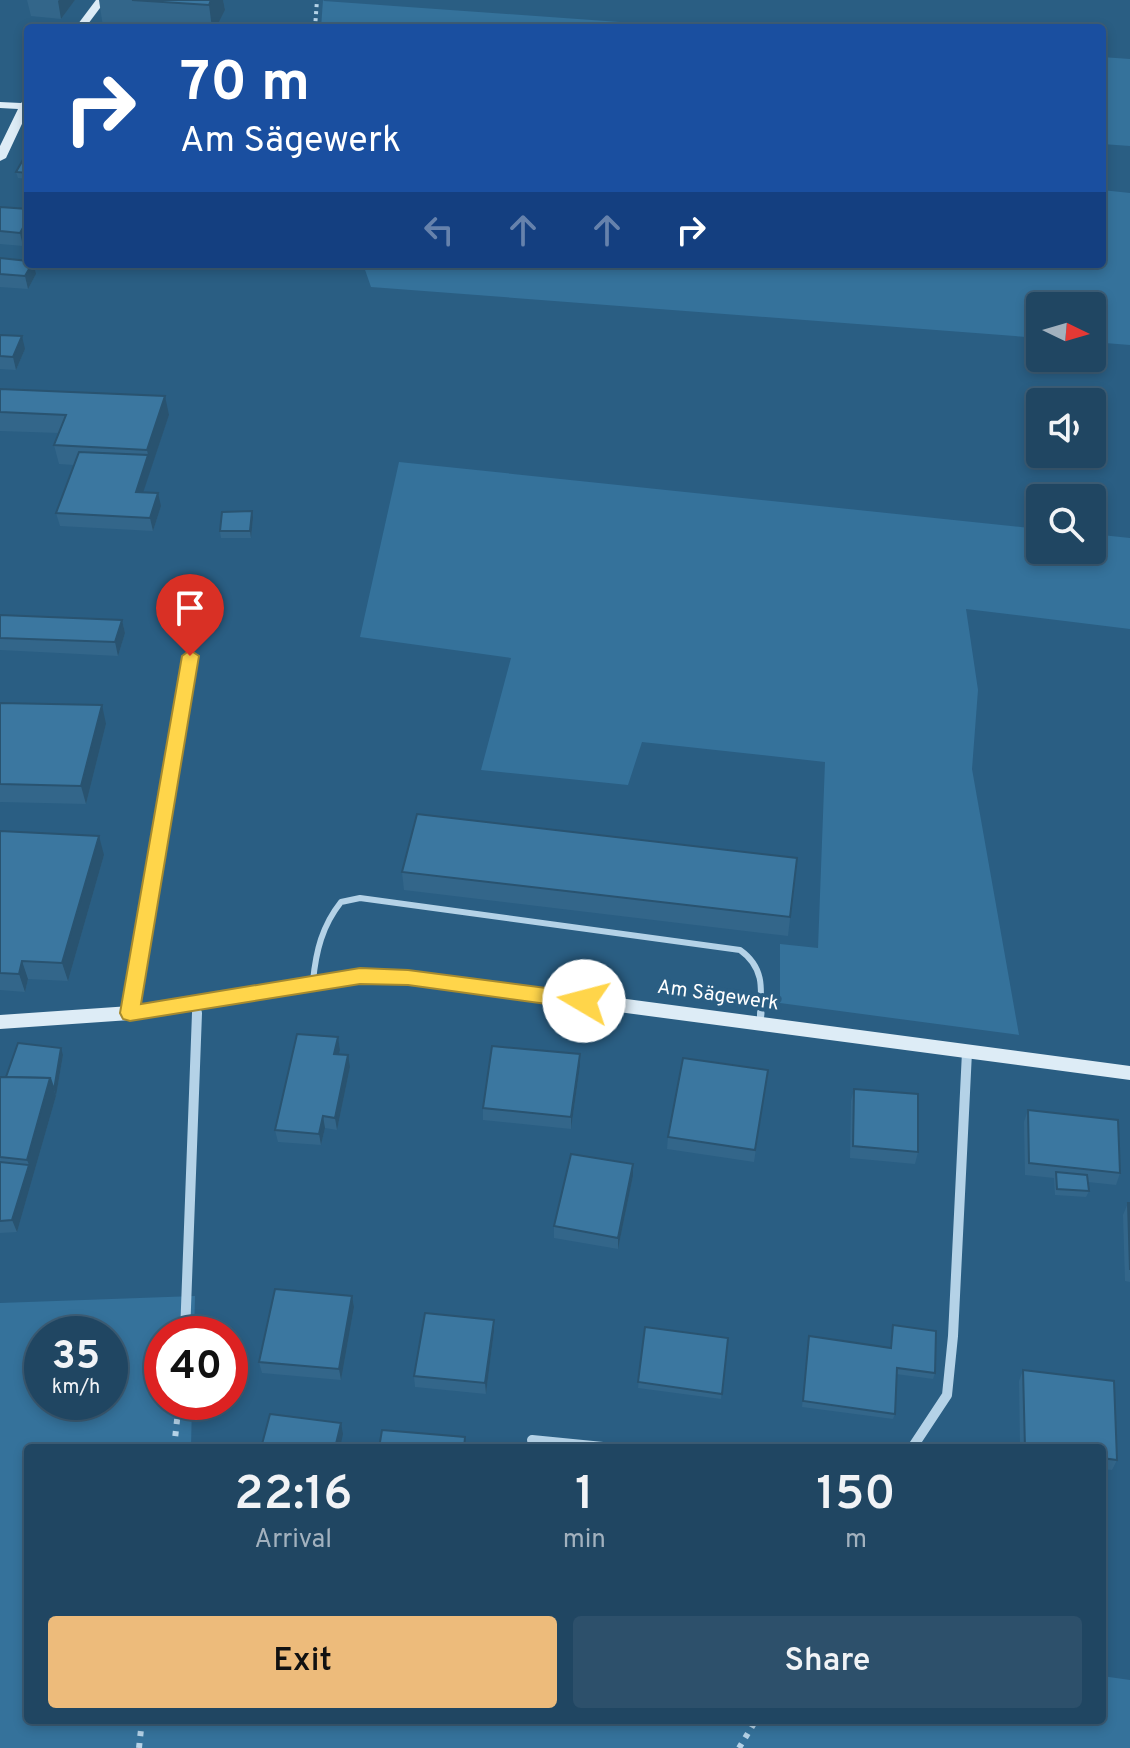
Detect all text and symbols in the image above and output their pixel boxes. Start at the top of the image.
text: 70 m [180,50,310,120]
icon: right [48,56,152,160]
text: Am Sägewerk [180,119,401,165]
icon: left [417,208,461,252]
icon: ahead [501,208,545,252]
icon: ahead [585,208,629,252]
icon: right [669,208,713,252]
north arrow [1026,292,1106,372]
map controls [1026,292,1106,564]
button: sound [1026,388,1106,468]
button: search [1026,484,1106,564]
pin [156,574,224,656]
icon: arrive [168,586,212,630]
position arrow [542,959,626,1043]
street label: Am Sägewerk [655,975,781,1017]
speed limit sign: 40 [144,1316,248,1420]
text: 35 [52,1333,100,1383]
text: km/h [52,1375,100,1401]
text: 22:16 [234,1466,352,1526]
text: 1 [575,1466,594,1526]
text: 150 [816,1466,896,1526]
text: Arrival [255,1524,332,1557]
text: min [563,1524,606,1557]
text: m [845,1524,867,1557]
button: Exit [48,1616,557,1708]
button: Share [573,1616,1082,1708]

